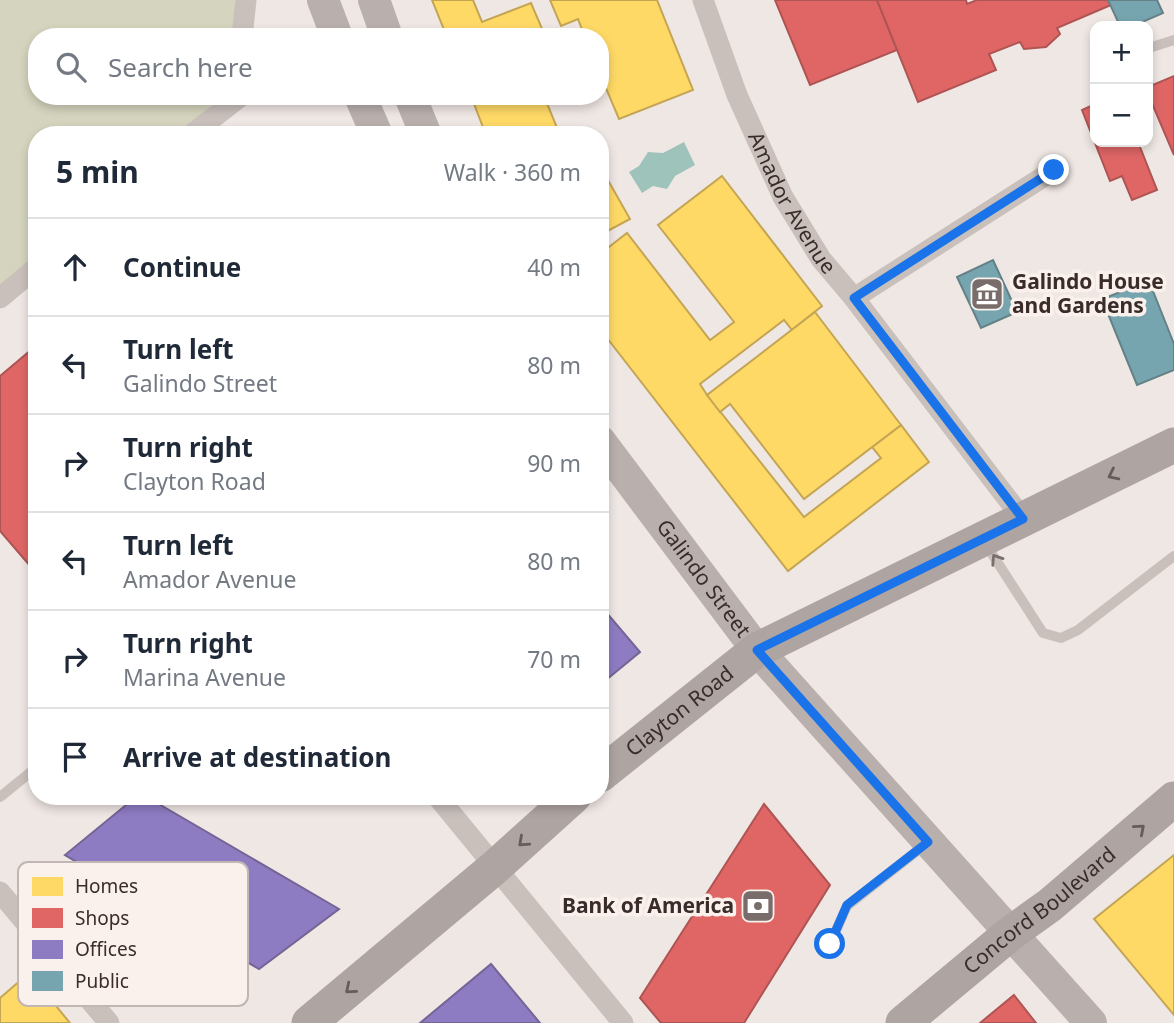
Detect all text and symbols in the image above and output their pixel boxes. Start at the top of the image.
map controls [1090,21,1153,147]
button: + [1090,21,1153,84]
search box [28,28,609,105]
icon: search [52,48,90,86]
text: Search here [108,49,253,85]
button: − [1090,84,1153,147]
street label: Amador Avenue [742,127,843,279]
text: 5 min [56,151,139,192]
route end [1038,154,1069,185]
text: Walk · 360 m [444,156,581,188]
icon: ahead [56,248,94,286]
text: Continue [123,249,241,285]
text: 40 m [527,251,581,283]
place label: Galindo House and Gardens [1012,267,1164,319]
museum icon: Galindo House and Gardens [968,275,1006,313]
text: Turn left [123,331,234,367]
icon: left [56,346,94,384]
text: 80 m [527,349,581,381]
text: Galindo Street [123,367,277,399]
text: Turn right [123,429,253,465]
icon: right [56,444,94,482]
text: 90 m [527,447,581,479]
text: Clayton Road [123,465,266,497]
one-way arrow [1108,467,1120,481]
street label: Galindo Street [651,513,758,643]
text: Turn left [123,527,234,563]
icon: left [56,542,94,580]
text: 80 m [527,545,581,577]
one-way arrow [992,554,1004,567]
text: Amador Avenue [123,563,296,595]
text: Turn right [123,625,253,661]
icon: right [56,640,94,678]
text: 70 m [527,643,581,675]
street label: Clayton Road [619,659,739,762]
text: Marina Avenue [123,661,286,693]
icon: arrive [56,738,94,776]
text: Arrive at destination [123,739,392,775]
one-way arrow [1132,824,1145,837]
one-way arrow [518,833,531,846]
street label: Concord Boulevard [957,840,1121,980]
legend [18,862,248,1006]
text: Homes [75,873,138,899]
bank icon: Bank of America [739,887,777,925]
place label: Bank of America [562,891,734,919]
text: Shops [75,905,129,931]
route start [814,928,845,959]
text: Offices [75,936,137,962]
text: Public [75,968,129,994]
one-way arrow [345,981,358,993]

